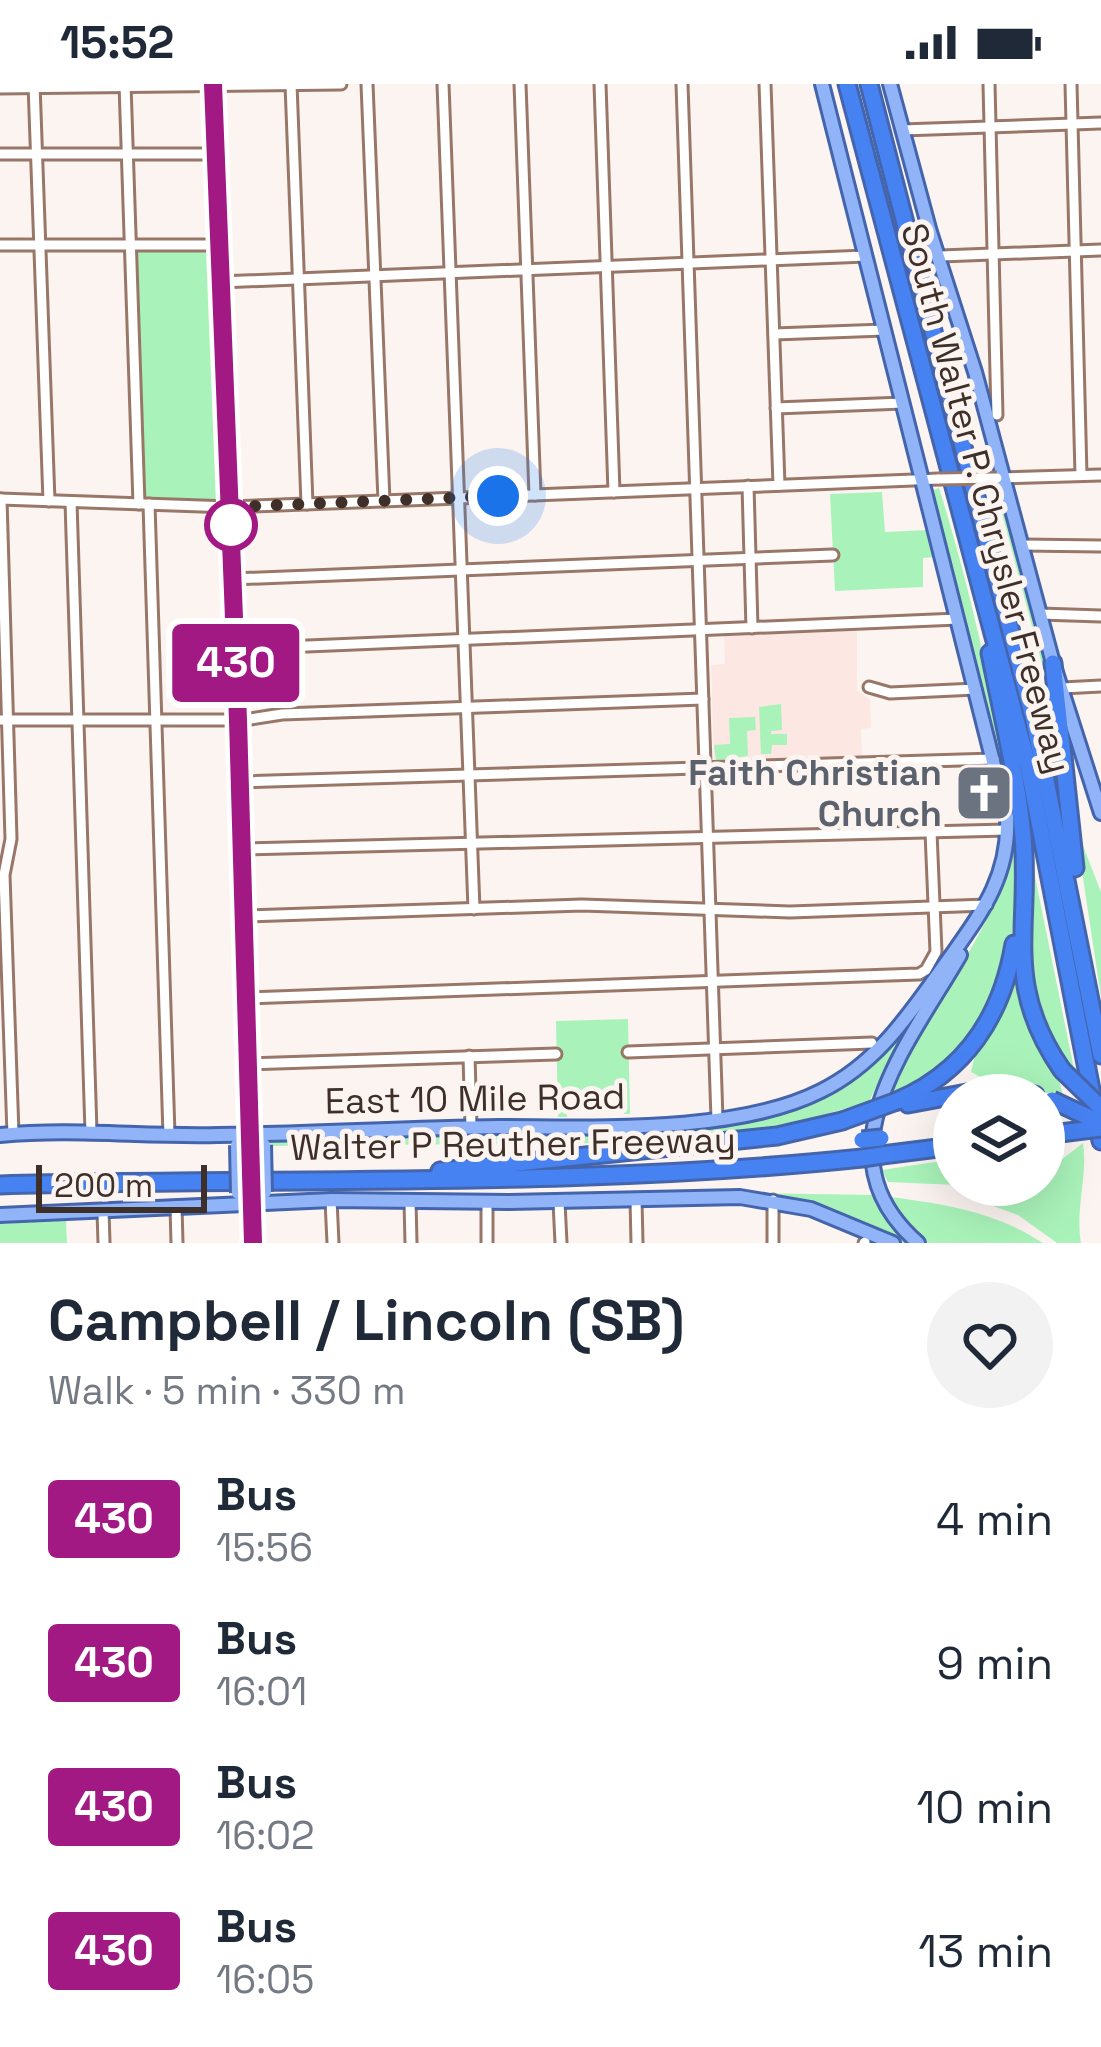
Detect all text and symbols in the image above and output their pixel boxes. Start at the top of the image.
text: 15:52 [60,14,174,71]
street label: South Walter P. Chrysler Freeway [890,218,1082,778]
your location [468,466,528,526]
unlabelled marker [206,500,256,550]
line badge: 430 [167,624,305,702]
text: 430 [196,636,276,689]
place label: Faith Christian Church [688,750,942,837]
church icon: Faith Christian Church [953,762,1015,824]
street label: East 10 Mile Road [324,1073,626,1125]
map controls [933,1074,1065,1206]
button: layers [933,1074,1065,1206]
street label: Walter P Reuther Freeway [290,1117,736,1171]
scale bar [36,1159,207,1212]
text: 200 m [54,1165,153,1207]
button: heart [927,1282,1053,1408]
text: Campbell / Lincoln (SB) [48,1284,684,1357]
text: Walk · 5 min · 330 m [48,1366,405,1415]
text: Bus [216,1466,297,1523]
text: 4 min [936,1491,1053,1548]
text: 430 [74,1492,154,1545]
text: 15:56 [216,1523,313,1572]
text: Bus [216,1610,297,1667]
text: 9 min [937,1635,1053,1692]
text: 430 [74,1636,154,1689]
text: 16:01 [216,1667,307,1716]
text: Bus [216,1754,297,1811]
text: 10 min [916,1779,1053,1836]
text: 430 [74,1780,154,1833]
text: 16:02 [216,1811,315,1860]
text: Bus [216,1898,297,1955]
text: 13 min [918,1923,1053,1980]
text: 430 [74,1924,154,1977]
text: 16:05 [216,1955,314,2004]

